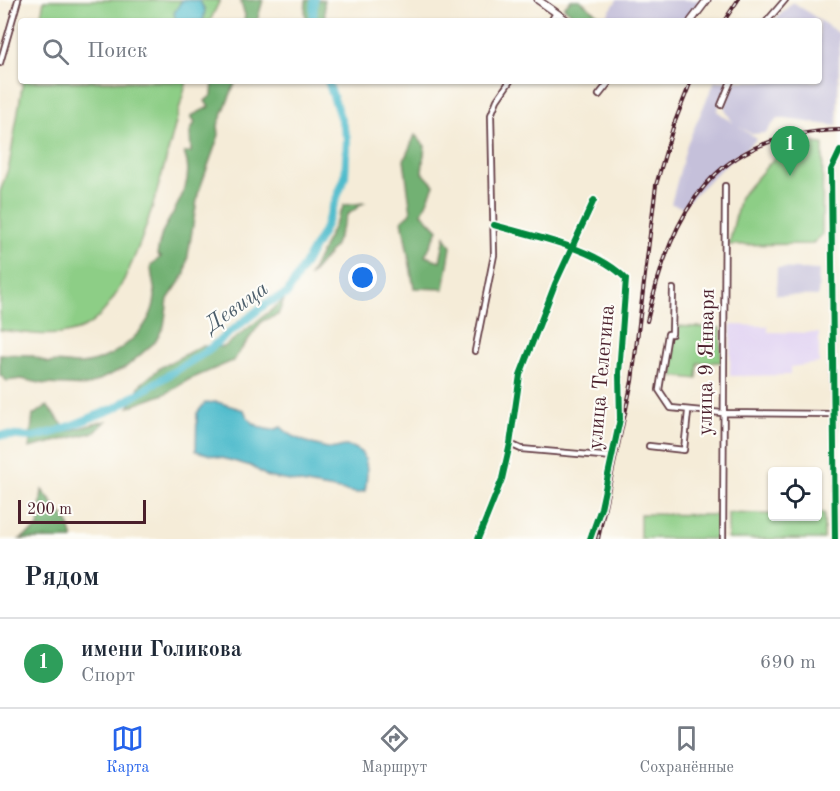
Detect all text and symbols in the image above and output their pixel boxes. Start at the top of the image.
search box [18,18,822,84]
icon: search [39,35,72,68]
text: Поиск [87,40,148,62]
pin: 1 [770,126,810,176]
your location [348,263,377,292]
water label: Девица [199,277,273,338]
street label: улица 9 Января [695,288,719,436]
street label: улица Телегина [585,304,619,450]
map controls [768,467,822,521]
button: locate [768,467,822,521]
scale bar [18,497,146,524]
text: 200 m [27,502,72,518]
text: Рядом [24,565,99,591]
text: имени Голикова [81,639,242,661]
text: 1 [38,653,49,673]
text: 690 m [760,653,816,673]
text: Спорт [81,666,135,686]
tab: Карта [106,722,149,778]
tab: Маршрут [362,722,427,778]
tab: Сохранённые [640,722,734,778]

